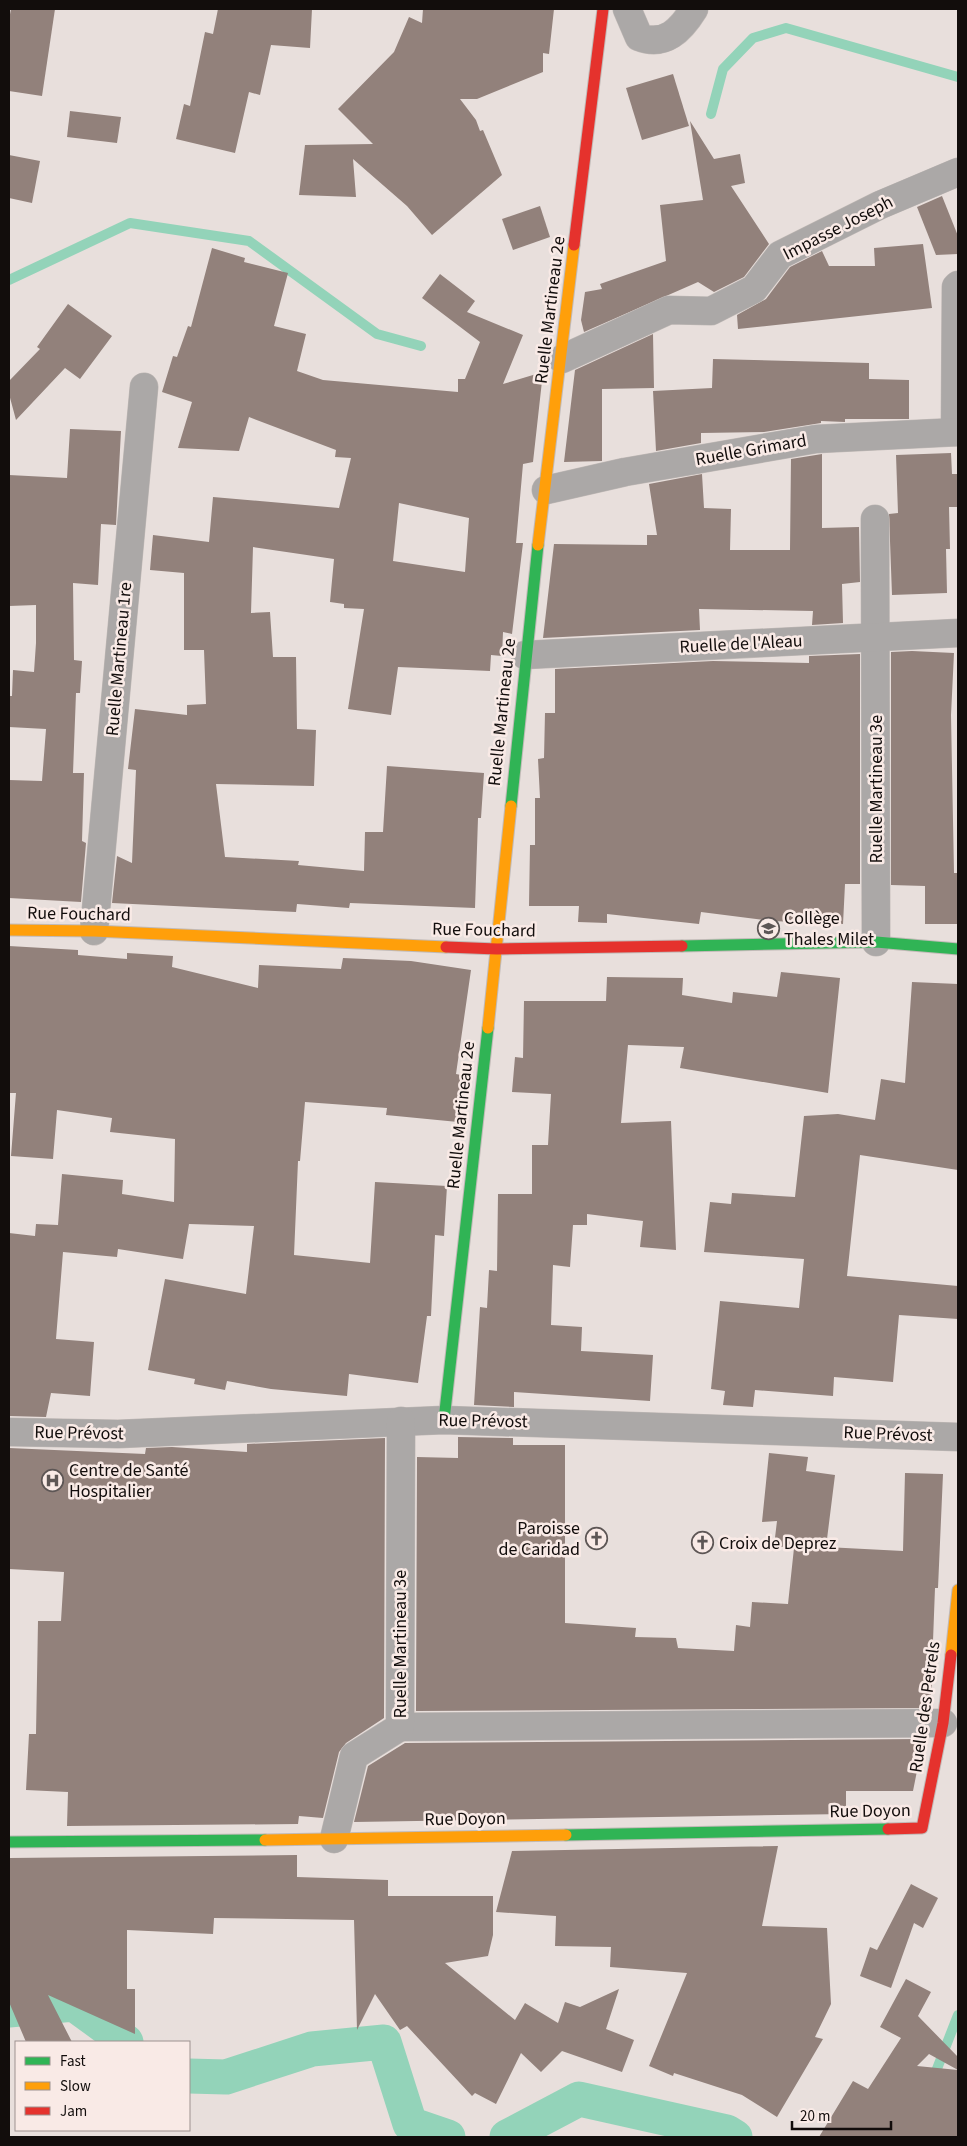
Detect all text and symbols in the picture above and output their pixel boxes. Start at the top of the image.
street label: Impasse Joseph [779,189,897,267]
street label: Ruelle Martineau 2e [529,235,571,385]
street label: Ruelle Grimard [693,428,809,472]
street label: Ruelle Martineau 1re [100,581,138,737]
street label: Ruelle de l'Aleau [679,628,803,660]
street label: Ruelle Martineau 2e [482,637,522,787]
street label: Ruelle Martineau 3e [864,715,889,863]
street label: Rue Fouchard [27,901,131,927]
place label: Collège Thales Milet [784,906,874,952]
school or university icon: Collège Thales Milet [756,916,780,940]
street label: Rue Fouchard [432,917,536,943]
street label: Ruelle Martineau 2e [441,1040,481,1190]
street label: Rue Prévost [438,1408,528,1434]
street label: Rue Prévost [34,1420,124,1446]
street label: Rue Prévost [843,1420,933,1448]
place label: Centre de Santé Hospitalier [69,1458,189,1504]
hospital icon: Centre de Santé Hospitalier [41,1468,65,1492]
place label: Paroisse de Caridad [498,1516,580,1562]
church icon: Paroisse de Caridad [584,1526,608,1550]
church icon: Croix de Deprez [691,1531,715,1555]
place label: Croix de Deprez [719,1531,837,1556]
street label: Ruelle Martineau 3e [388,1570,413,1718]
street label: Ruelle des Petrels [903,1640,947,1774]
street label: Rue Doyon [829,1798,911,1824]
street label: Rue Doyon [424,1806,506,1832]
legend [15,2041,190,2131]
text: Fast [60,2051,86,2072]
text: Slow [60,2076,91,2097]
scale bar [792,2098,891,2130]
text: Jam [60,2101,87,2122]
text: 20 m [800,2106,830,2127]

